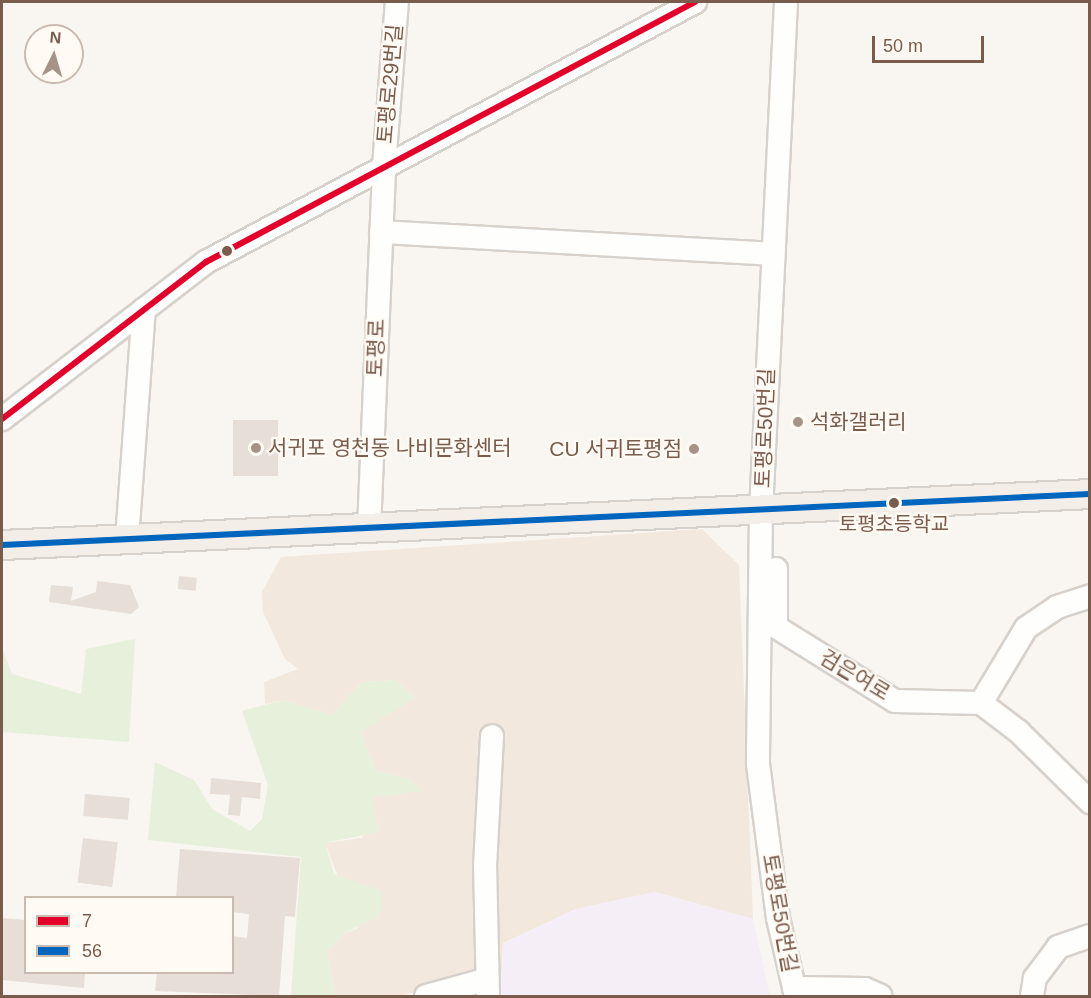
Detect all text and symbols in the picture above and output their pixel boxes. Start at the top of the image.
street label: 토평로29번길 [372,23,408,145]
north arrow [24,24,84,84]
scale bar [875,24,988,62]
text: N [49,29,62,47]
text: 50 m [883,36,923,56]
unlabelled marker [221,245,233,257]
street label: 토평로 [362,319,390,377]
street label: 토평로50번길 [750,368,780,488]
place label: 석화갤러리 [810,409,907,435]
marker: 석화갤러리 [791,415,805,429]
place label: 서귀포 영천동 나비문화센터 [268,435,512,461]
place label: CU 서귀토평점 [549,436,682,462]
marker: 서귀포 영천동 나비문화센터 [249,441,263,455]
marker: CU 서귀토평점 [687,442,701,456]
marker: 토평초등학교 [888,497,900,509]
place label: 토평초등학교 [839,512,949,536]
street label: 검은여로 [815,644,895,706]
street label: 토평로50번길 [757,852,803,974]
legend [24,896,234,974]
text: 7 [82,911,92,931]
text: 56 [82,941,102,961]

